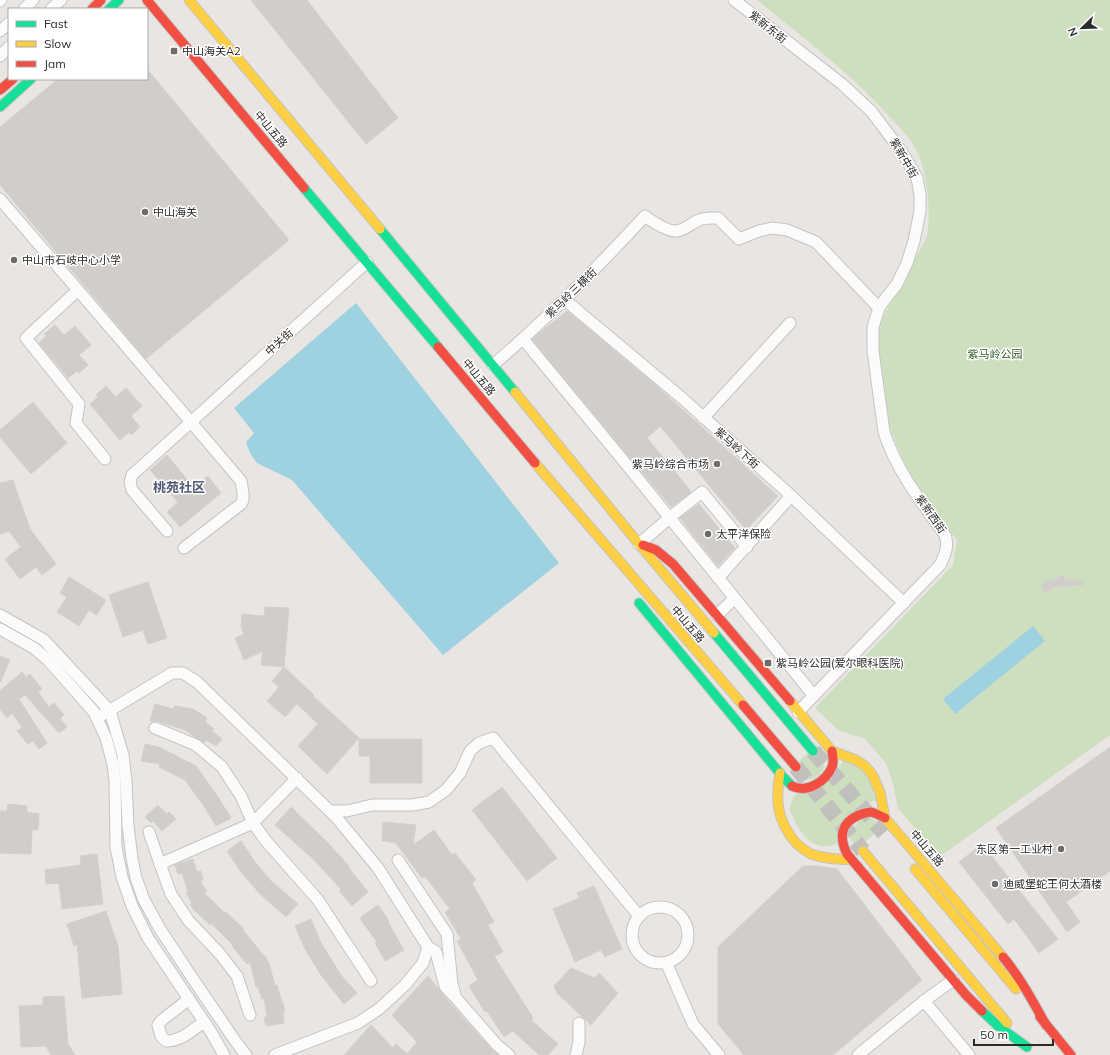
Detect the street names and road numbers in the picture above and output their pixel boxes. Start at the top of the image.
street label: 紫新东街 [746,8,790,46]
street label: 中山五路 [251,108,291,150]
street label: 紫新中街 [887,135,921,181]
street label: 紫马岭三横街 [542,265,600,321]
street label: 中关街 [262,326,296,358]
street label: 中山五路 [459,356,499,398]
street label: 紫马岭下街 [712,424,762,472]
street label: 紫新西街 [913,492,949,536]
street label: 中山五路 [668,603,708,645]
street label: 中山五路 [907,827,947,869]

